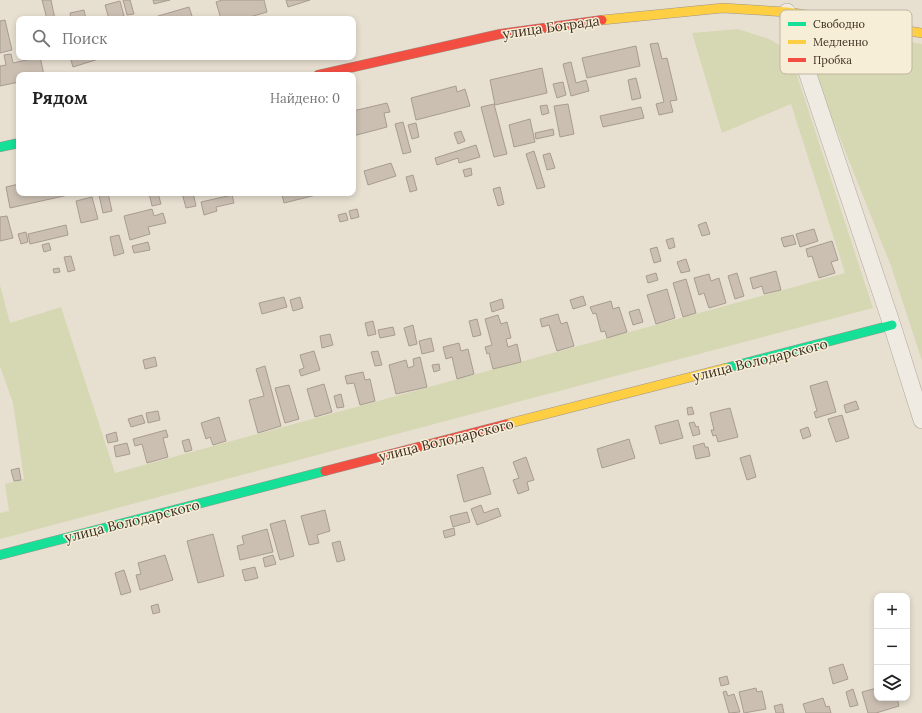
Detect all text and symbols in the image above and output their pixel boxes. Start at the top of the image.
legend [780,10,912,74]
street label: улица Бограда [501,11,601,43]
search box [16,16,356,60]
text: Свободно [813,17,865,31]
icon: search [30,27,52,49]
text: Поиск [62,29,107,48]
text: Медленно [813,35,868,49]
text: Пробка [813,53,852,67]
text: Рядом [32,87,88,109]
text: Найдено: 0 [270,90,340,107]
street label: улица Володарского [691,335,829,385]
street label: улица Володарского [377,415,515,465]
street label: улица Володарского [63,496,201,546]
map controls [874,593,910,701]
button: + [874,593,910,629]
button: − [874,629,910,665]
button: layers [874,665,910,701]

